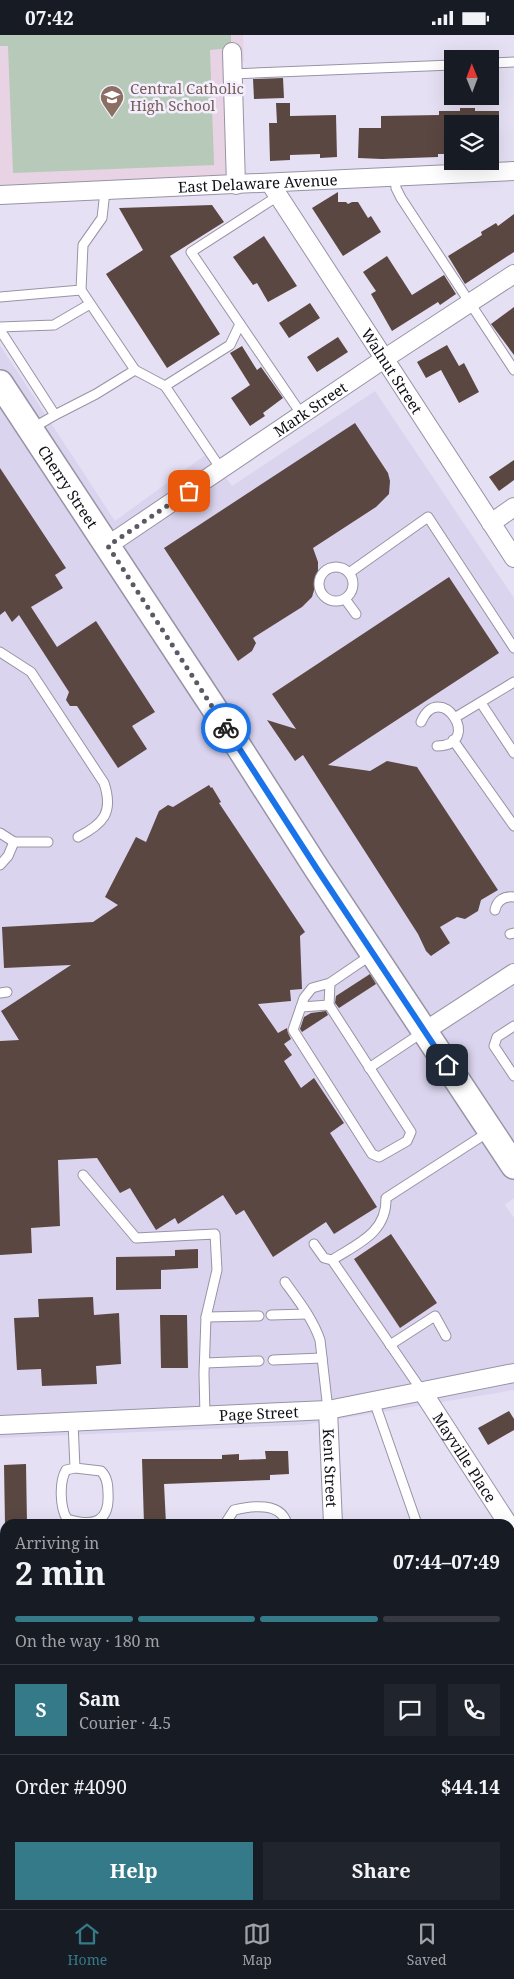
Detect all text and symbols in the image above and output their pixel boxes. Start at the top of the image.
text: 07:42 [25,5,74,31]
north arrow [444,50,499,105]
map controls [444,50,499,170]
place label: Central Catholic High School [130,78,244,115]
school or university icon: Central Catholic High School [99,84,125,118]
button: layers [444,115,499,170]
street label: East Delaware Avenue [177,169,338,197]
street label: Walnut Street [357,324,427,417]
street label: Mark Street [270,377,351,441]
street label: Cherry Street [34,441,103,532]
pin [168,470,210,512]
icon: bag [175,477,203,505]
courier [201,703,251,753]
icon: bike [212,714,240,742]
pin [426,1044,468,1086]
icon: home [433,1051,461,1079]
street label: Page Street [219,1401,299,1425]
street label: Mayville Place [429,1409,501,1506]
street label: Kent Street [319,1428,342,1508]
text: Arriving in [15,1532,99,1554]
text: 07:44–07:49 [393,1549,500,1575]
text: 2 min [15,1551,106,1594]
text: On the way · 180 m [15,1630,160,1652]
button: chat [384,1684,436,1736]
button: phone [448,1684,500,1736]
text: Sam [79,1686,120,1712]
text: S [35,1697,47,1723]
text: Courier · 4.5 [79,1712,171,1734]
text: Order #4090 [15,1774,127,1800]
text: $44.14 [441,1774,500,1800]
button: Help [15,1842,253,1900]
button: Share [263,1842,500,1900]
tab: Home [67,1920,107,1969]
tab: Map [242,1920,272,1969]
tab: Saved [407,1920,447,1969]

